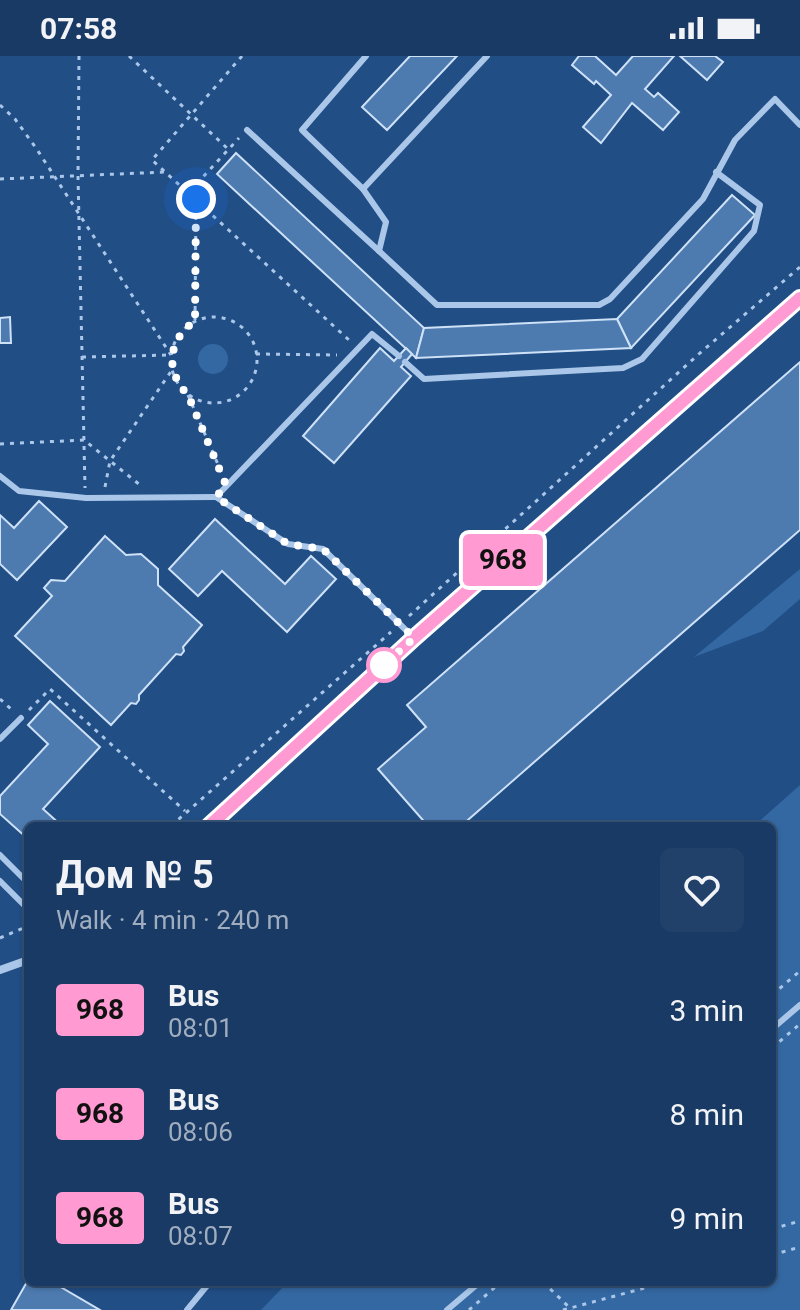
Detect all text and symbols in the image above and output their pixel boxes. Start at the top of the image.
text: 07:58 [40,11,117,46]
your location [176,179,216,219]
line badge: 968 [457,534,549,586]
text: 968 [479,543,527,576]
unlabelled marker [367,648,401,682]
button: heart [660,848,744,932]
text: Дом № 5 [56,853,214,897]
text: Walk · 4 min · 240 m [56,905,289,935]
text: Bus [168,978,219,1013]
text: 968 [76,993,124,1026]
text: 3 min [670,993,744,1028]
text: 08:01 [168,1013,233,1043]
text: Bus [168,1082,219,1117]
text: 968 [76,1097,124,1130]
text: 8 min [670,1097,744,1132]
text: 08:06 [168,1117,233,1147]
text: Bus [168,1186,219,1221]
text: 968 [76,1201,124,1234]
text: 9 min [670,1201,744,1236]
text: 08:07 [168,1221,233,1251]

